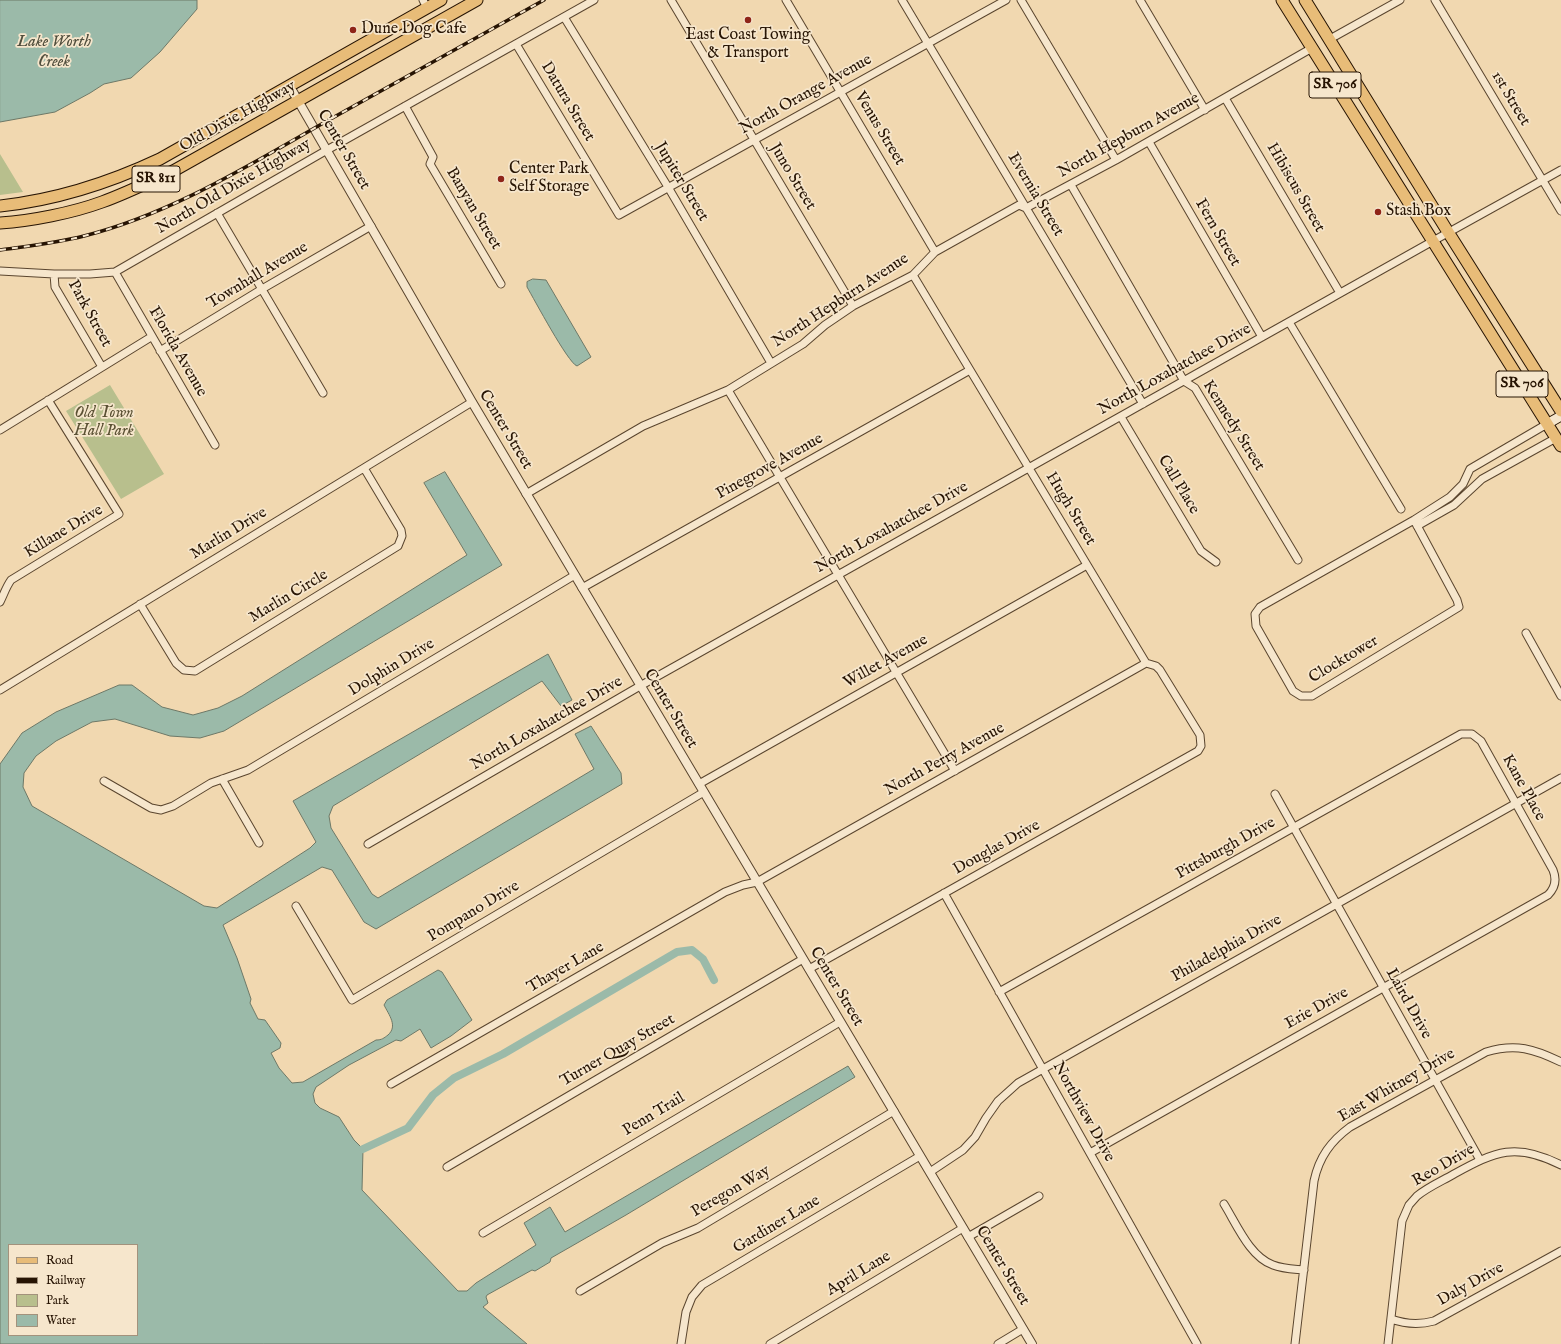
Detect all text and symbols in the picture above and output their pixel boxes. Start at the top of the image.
marker: East Coast Towing & Transport [743,15,753,25]
place label: Dune Dog Cafe [361,20,467,40]
marker: Dune Dog Cafe [348,25,358,35]
place label: East Coast Towing & Transport [686,26,810,64]
water label: Lake Worth Creek [17,33,91,73]
street label: North Orange Avenue [736,51,876,139]
street label: Datura Street [536,59,598,145]
street label: 1st Street [1486,68,1534,130]
road number: SR 706 [1309,72,1361,98]
street label: Old Dixie Highway [177,77,299,157]
street label: Venus Street [850,89,908,169]
street label: North Hepburn Avenue [1055,89,1203,183]
street label: Center Street [312,107,374,193]
street label: North Old Dixie Highway [153,135,315,239]
street label: Jupiter Street [650,139,712,225]
street label: Juno Street [765,140,819,214]
street label: Hibiscus Street [1262,140,1328,236]
street label: Evernia Street [1003,150,1067,240]
place label: Center Park Self Storage [509,160,589,198]
street label: Banyan Street [441,164,505,254]
road number: SR 811 [132,166,180,192]
marker: Center Park Self Storage [496,174,506,184]
street label: Fern Street [1190,196,1244,270]
place label: Stash Box [1386,202,1451,222]
marker: Stash Box [1373,207,1383,217]
street label: Townhall Avenue [204,238,312,314]
street label: North Hepburn Avenue [769,250,913,352]
street label: Park Street [63,277,115,351]
street label: Florida Avenue [143,303,211,401]
street label: North Loxahatchee Drive [1095,320,1255,420]
road number: SR 706 [1496,371,1548,397]
street label: Kennedy Street [1198,377,1268,475]
street label: Center Street [474,387,536,473]
park label: Old Town Hall Park [74,404,134,442]
street label: Pinegrove Avenue [713,430,827,504]
street label: Call Place [1153,452,1203,518]
street label: Hugh Street [1041,469,1099,549]
street label: North Loxahatchee Drive [812,478,972,578]
street label: Killane Drive [21,501,107,563]
street label: Marlin Drive [187,504,271,564]
street label: Marlin Circle [246,566,332,628]
street label: Willet Avenue [840,631,932,693]
street label: Clocktower [1306,632,1382,688]
street label: Dolphin Drive [346,635,438,701]
street label: Center Street [639,666,701,752]
street label: North Loxahatchee Drive [468,673,626,775]
street label: North Perry Avenue [882,719,1008,801]
street label: Kane Place [1497,752,1549,824]
street label: Pittsburgh Drive [1173,814,1279,884]
street label: Douglas Drive [950,816,1044,880]
street label: Pompano Drive [425,877,523,947]
street label: Philadelphia Drive [1169,911,1285,987]
street label: Thayer Lane [524,938,608,998]
street label: Center Street [805,944,867,1030]
street label: Laird Drive [1381,965,1435,1043]
street label: Erie Drive [1282,984,1352,1034]
street label: Turner Quay Street [557,1010,679,1092]
street label: East Whitney Drive [1335,1045,1459,1127]
street label: Northview Drive [1048,1059,1118,1165]
street label: Penn Trail [620,1089,688,1141]
street label: Reo Drive [1409,1140,1479,1192]
street label: Peregon Way [688,1162,774,1222]
street label: Gardiner Lane [730,1192,824,1258]
street label: Center Street [971,1223,1033,1309]
legend [8,1244,138,1336]
street label: April Lane [823,1247,895,1301]
text: Road [46,1253,73,1268]
street label: Daly Drive [1435,1259,1507,1311]
text: Railway [46,1273,85,1288]
text: Park [46,1293,69,1308]
text: Water [46,1313,76,1328]

